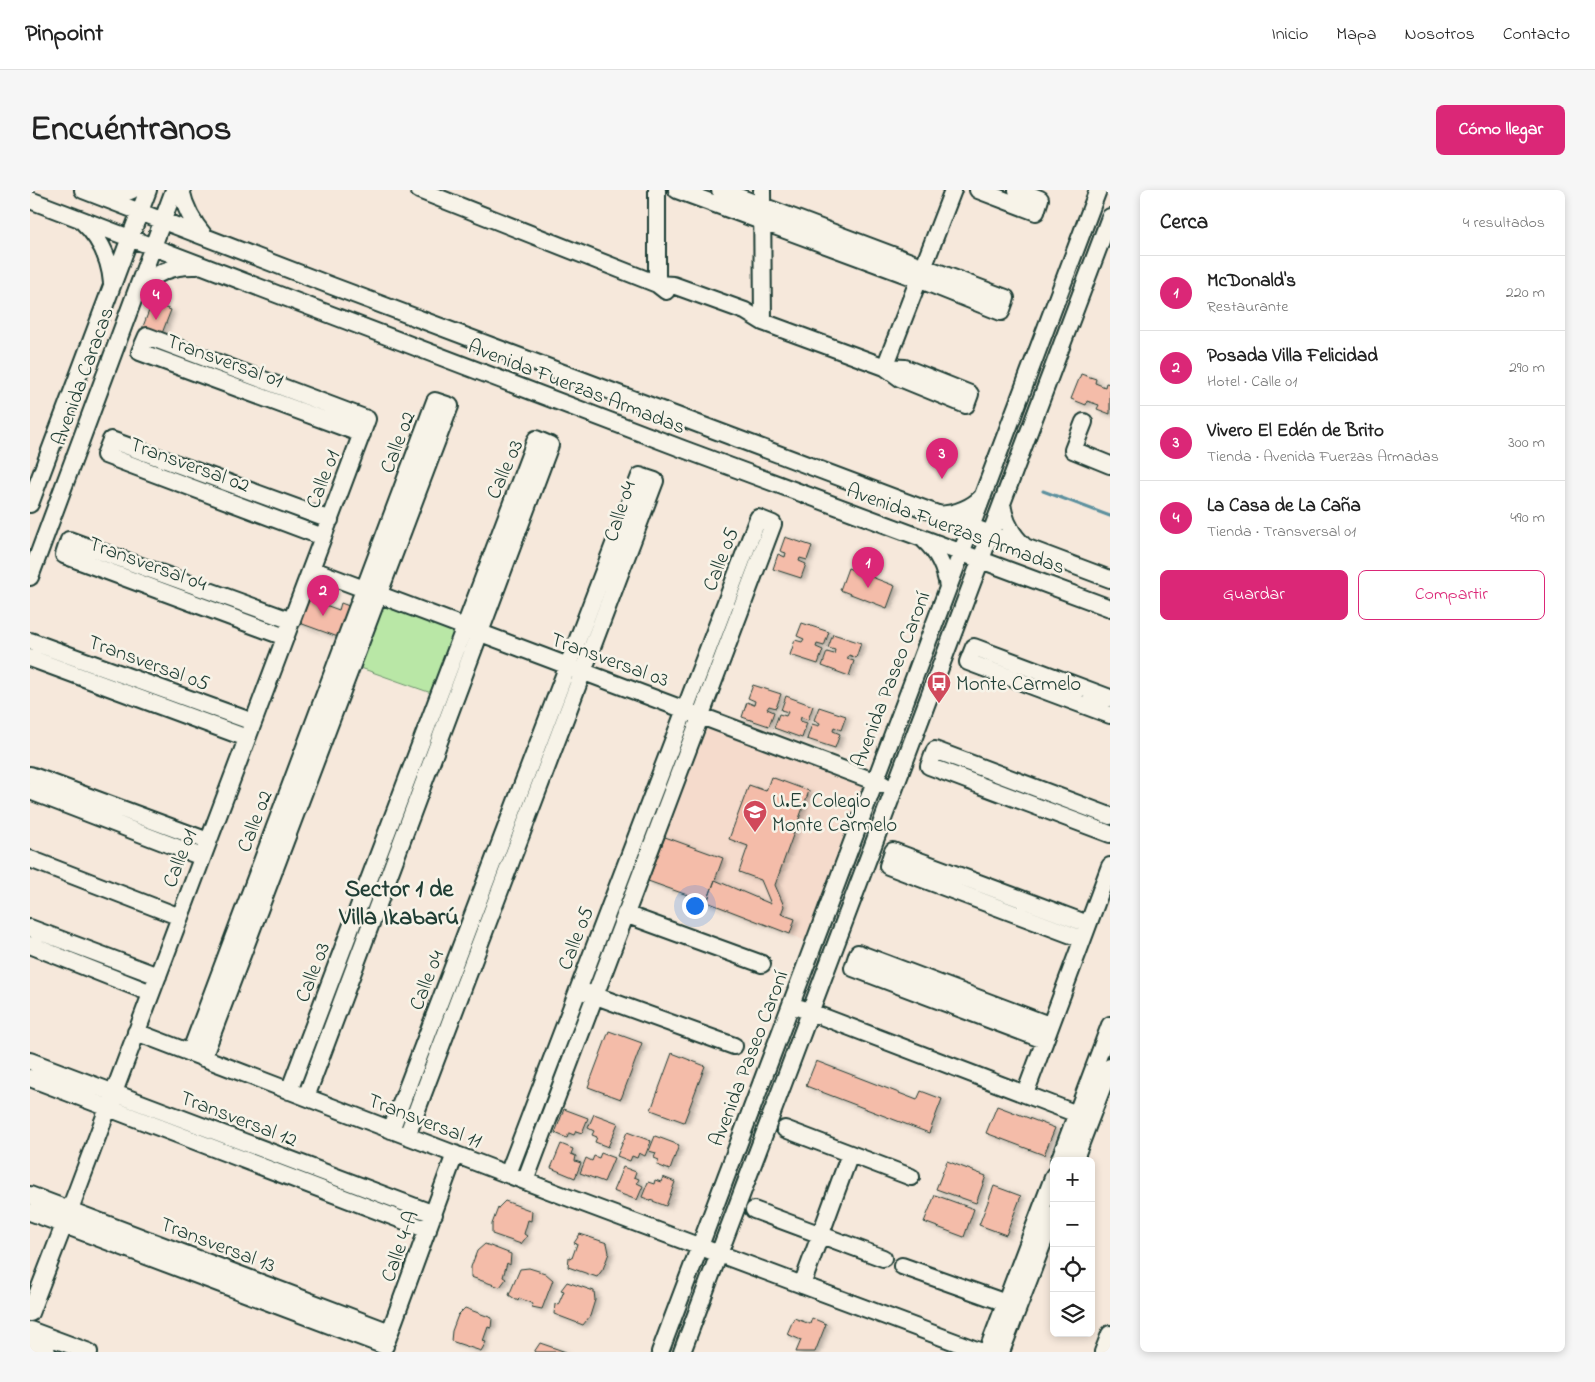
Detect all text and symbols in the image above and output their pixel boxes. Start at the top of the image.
text: Pinpoint [25,17,103,52]
text: Inicio [1271,22,1308,48]
text: Mapa [1336,22,1377,48]
text: Nosotros [1405,22,1475,48]
text: Contacto [1503,22,1570,48]
text: Encuéntranos [30,105,232,156]
button: Cómo llegar [1436,105,1565,155]
text: Cerca [1160,208,1208,238]
text: 4 resultados [1463,211,1545,235]
text: McDonald's [1207,268,1296,295]
pin: 4 [140,279,172,320]
text: 1 [1173,281,1179,305]
text: 220 m [1506,281,1545,305]
text: Restaurante [1207,295,1288,319]
street label: Avenida Caracas [45,303,123,450]
street label: Transversal 01 [162,327,287,397]
street label: Avenida Fuerzas Armadas [463,333,689,443]
text: Posada Villa Felicidad [1207,343,1378,370]
text: 2 [1172,356,1180,380]
text: 290 m [1509,356,1545,380]
text: Hotel · Calle 01 [1207,370,1297,394]
street label: Calle 02 [373,407,424,478]
text: Vivero El Edén de Brito [1207,418,1384,445]
street label: Transversal 02 [125,430,254,502]
text: 3 [1173,431,1179,455]
text: 300 m [1508,431,1545,455]
street label: Calle 03 [479,435,532,504]
pin: 3 [926,438,958,479]
text: Tienda · Avenida Fuerzas Armadas [1207,445,1439,469]
street label: Calle 01 [299,446,349,513]
street label: Avenida Fuerzas Armadas [842,476,1069,583]
street label: Calle 04 [597,477,645,546]
text: La Casa de La Caña [1207,493,1361,520]
text: 4 [1173,506,1179,530]
text: 490 m [1510,506,1545,530]
text: Tienda · Transversal 01 [1207,520,1356,544]
street label: Calle 05 [696,524,748,596]
street label: Transversal 04 [84,530,211,600]
pin: 1 [852,547,884,588]
button: Guardar [1160,570,1348,620]
button: Compartir [1358,570,1545,620]
pin: 2 [307,575,339,616]
street label: Avenida Paseo Caroní [844,587,939,772]
street label: Transversal 03 [546,626,673,696]
street label: Transversal 05 [83,628,213,700]
bus stop icon: Monte Carmelo [926,670,952,704]
place label: Monte Carmelo [956,670,1081,700]
street label: Calle 02 [230,786,281,857]
place label: U.E. Colegio Monte Carmelo [772,787,897,841]
school or university icon: U.E. Colegio Monte Carmelo [742,799,768,833]
street label: Calle 01 [156,825,206,892]
district label: Sector 1 de Villa Ikabarú [338,873,459,936]
your location [682,893,708,919]
street label: Calle 05 [551,903,603,975]
street label: Calle 03 [289,938,339,1007]
street label: Calle 04 [403,946,453,1015]
street label: Avenida Paseo Caroní [702,966,797,1151]
street label: Transversal 12 [175,1084,301,1156]
street label: Transversal 11 [363,1086,486,1157]
map controls [1050,1157,1095,1337]
button: + [1050,1157,1095,1202]
button: − [1050,1202,1095,1247]
street label: Calle 4-A [374,1207,428,1287]
street label: Transversal 13 [155,1210,279,1282]
button: locate [1050,1247,1095,1292]
button: layers [1050,1292,1095,1337]

